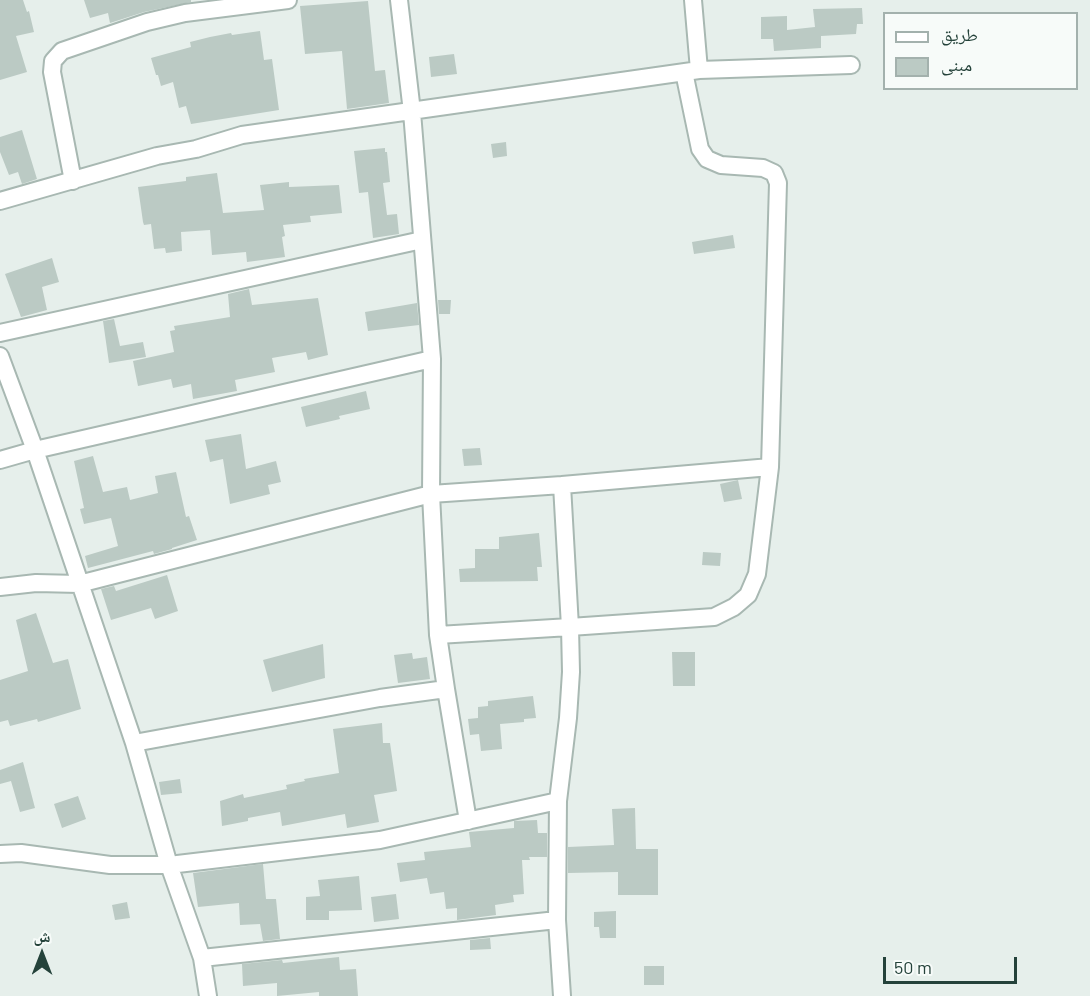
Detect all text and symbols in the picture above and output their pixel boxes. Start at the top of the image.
legend [883,12,1078,90]
text: طريق [941,23,978,45]
text: مبنى [941,53,972,75]
north arrow [12,924,72,984]
text: ش [34,926,50,945]
scale bar [886,945,1020,983]
text: 50 m [894,956,932,978]

